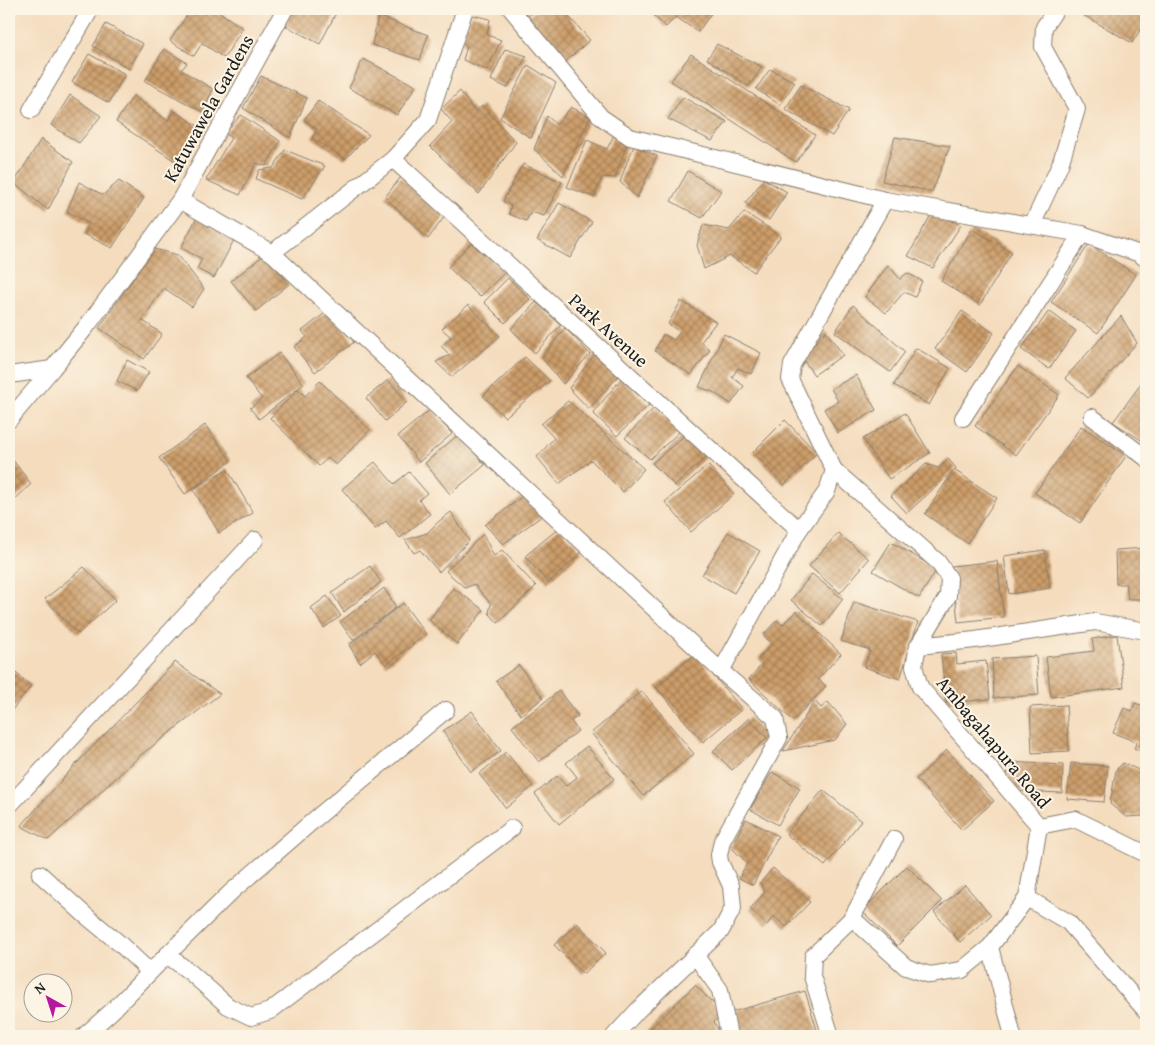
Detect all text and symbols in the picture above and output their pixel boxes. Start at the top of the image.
street label: Katuwawela Gardens [156,29,260,187]
street label: Park Avenue [563,286,655,374]
street label: Ambagahapura Road [930,670,1058,815]
north arrow [22,972,72,1022]
text: N [30,977,50,999]

